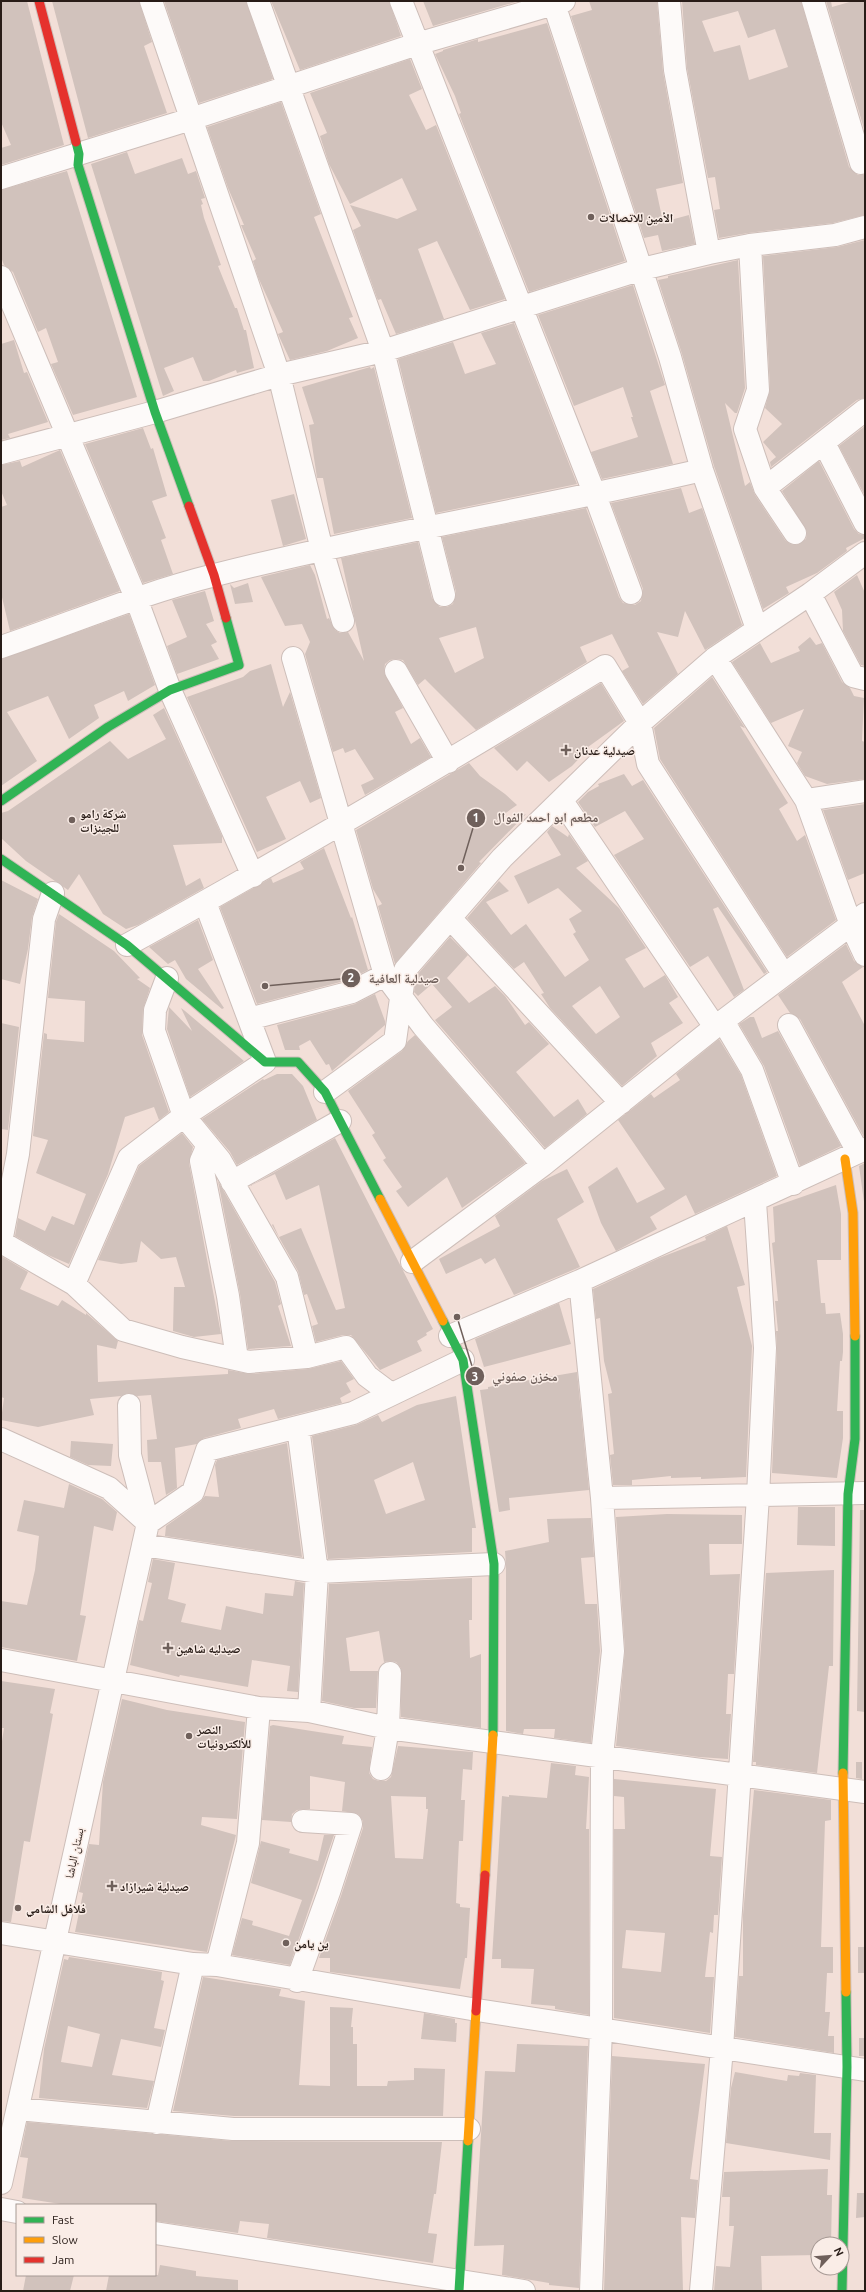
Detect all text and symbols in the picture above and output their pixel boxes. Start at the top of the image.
place label: الأمين للاتصالات [599,211,673,226]
marker: الأمين للاتصالات [586,212,596,222]
place label: صيدلية عدنان [574,744,635,759]
marker: صيدلية عدنان [561,745,571,755]
callout: مطعم ابو احمد الفوال [466,805,607,830]
place label: شركة رامو للجينزات [80,807,126,835]
text: مطعم ابو احمد الفوال [494,810,598,827]
text: 1 [473,811,479,824]
marker: شركة رامو للجينزات [67,815,77,825]
callout: صيدلية العافية [341,966,447,991]
text: 2 [348,971,355,984]
text: صيدلية العافية [369,971,439,986]
callout: مخزن صفوني [465,1364,566,1389]
text: مخزن صفوني [492,1369,558,1387]
text: 3 [472,1370,478,1383]
place label: صيدليه شاهين [176,1642,241,1657]
marker: صيدليه شاهين [163,1643,173,1653]
place label: النصر للألكترونيات [196,1723,251,1751]
marker: النصر للألكترونيات [184,1731,194,1741]
street label: بستان الباشا [62,1827,87,1880]
place label: صيدلية شيرازاد [120,1880,189,1894]
marker: صيدلية شيرازاد [107,1881,117,1891]
place label: فلافل الشامي [26,1902,86,1918]
marker: فلافل الشامي [13,1903,23,1913]
place label: ين يامن [294,1937,329,1952]
marker: ين يامن [281,1938,291,1948]
legend [16,2204,156,2276]
text: Fast [52,2213,74,2226]
text: Slow [52,2233,78,2246]
north arrow [810,2236,850,2276]
text: N [832,2245,846,2258]
text: Jam [52,2253,74,2266]

